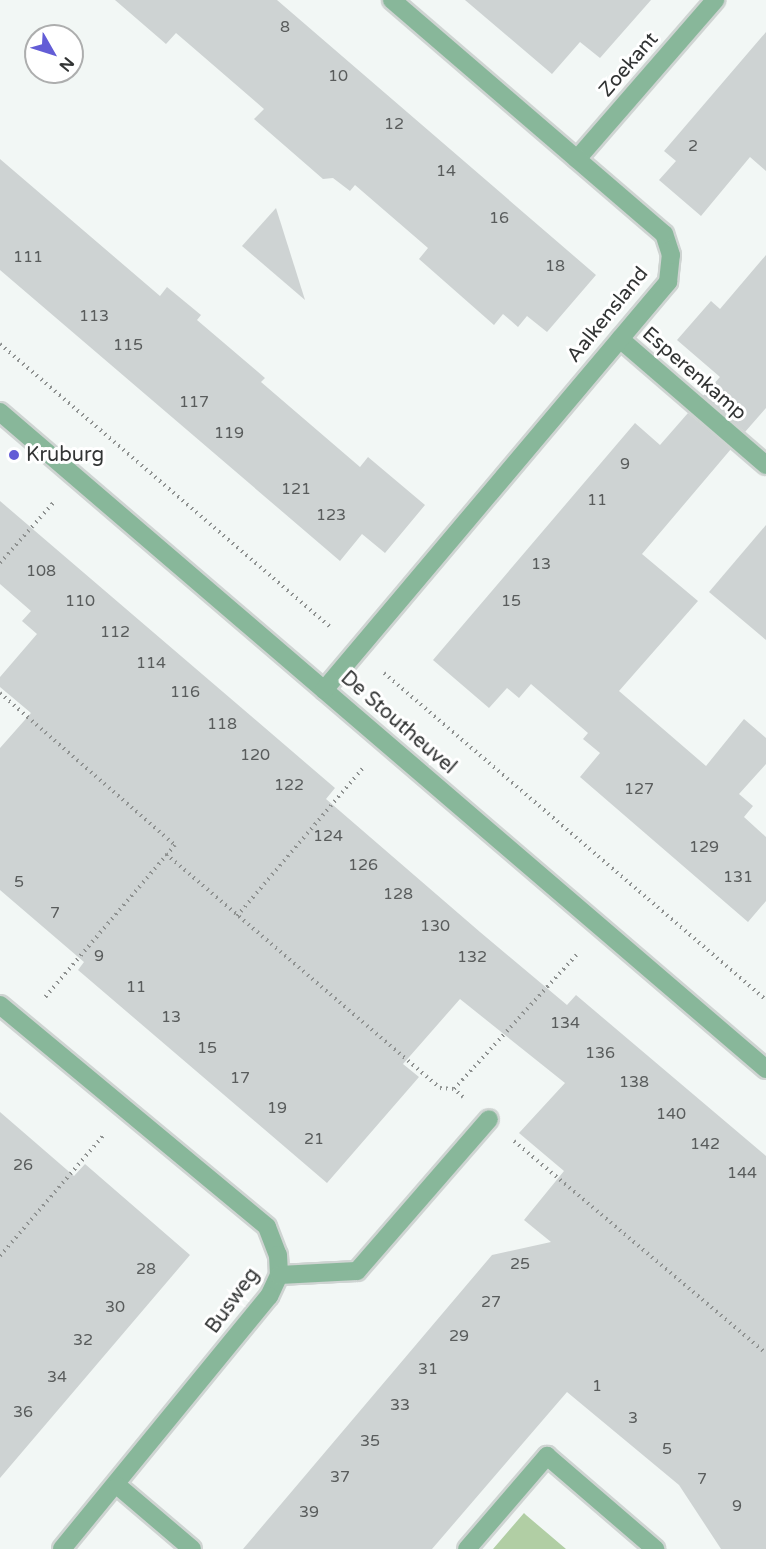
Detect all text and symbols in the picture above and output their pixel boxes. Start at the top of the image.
house number: 8 [280,17,290,37]
north arrow [24,24,84,84]
street label: Zoekant [594,28,664,102]
text: N [55,53,78,75]
house number: 10 [328,66,348,86]
house number: 12 [384,114,404,134]
house number: 2 [688,136,698,156]
house number: 14 [436,161,456,181]
house number: 16 [489,208,509,228]
house number: 111 [13,247,43,267]
house number: 18 [545,256,565,276]
street label: Aalkensland [562,262,654,368]
house number: 113 [79,306,109,326]
street label: Esperenkamp [637,322,751,426]
house number: 115 [113,335,143,355]
house number: 117 [179,392,209,412]
house number: 119 [214,423,244,443]
place label: Kruburg [26,443,104,467]
marker: Kruburg [7,448,21,462]
house number: 9 [620,454,630,474]
house number: 121 [281,479,311,499]
house number: 11 [587,490,607,510]
house number: 123 [316,505,346,525]
house number: 13 [531,554,551,574]
house number: 108 [26,561,56,581]
house number: 110 [65,591,95,611]
house number: 15 [501,591,521,611]
house number: 112 [100,622,130,642]
house number: 114 [136,653,166,673]
street label: De Stoutheuvel [335,666,461,780]
house number: 116 [170,682,200,702]
house number: 118 [207,714,237,734]
house number: 120 [240,745,270,765]
house number: 122 [274,775,304,795]
house number: 127 [624,779,654,799]
house number: 124 [313,826,343,846]
house number: 129 [689,837,719,857]
house number: 126 [348,855,378,875]
house number: 131 [723,867,753,887]
house number: 5 [14,872,24,892]
house number: 128 [383,884,413,904]
house number: 7 [50,903,60,923]
house number: 130 [420,916,450,936]
house number: 9 [94,946,104,966]
house number: 132 [457,947,487,967]
house number: 11 [126,977,146,997]
house number: 13 [161,1007,181,1027]
house number: 134 [550,1013,580,1033]
house number: 15 [197,1038,217,1058]
house number: 136 [585,1043,615,1063]
house number: 17 [230,1068,250,1088]
house number: 138 [619,1072,649,1092]
house number: 19 [267,1098,287,1118]
house number: 140 [656,1104,686,1124]
house number: 21 [304,1129,324,1149]
house number: 142 [690,1134,720,1154]
house number: 26 [13,1155,33,1175]
house number: 144 [727,1163,757,1183]
house number: 25 [510,1254,530,1274]
house number: 28 [136,1259,156,1279]
street label: Busweg [201,1264,265,1338]
house number: 27 [481,1292,501,1312]
house number: 30 [105,1297,125,1317]
house number: 29 [449,1326,469,1346]
house number: 32 [73,1330,93,1350]
house number: 31 [418,1359,438,1379]
house number: 34 [47,1367,67,1387]
house number: 1 [592,1376,602,1396]
house number: 33 [390,1395,410,1415]
house number: 36 [13,1402,33,1422]
house number: 3 [628,1408,638,1428]
house number: 35 [360,1431,380,1451]
house number: 5 [662,1439,672,1459]
house number: 37 [330,1467,350,1487]
house number: 7 [697,1469,707,1489]
house number: 9 [732,1496,742,1516]
house number: 39 [299,1502,319,1522]

